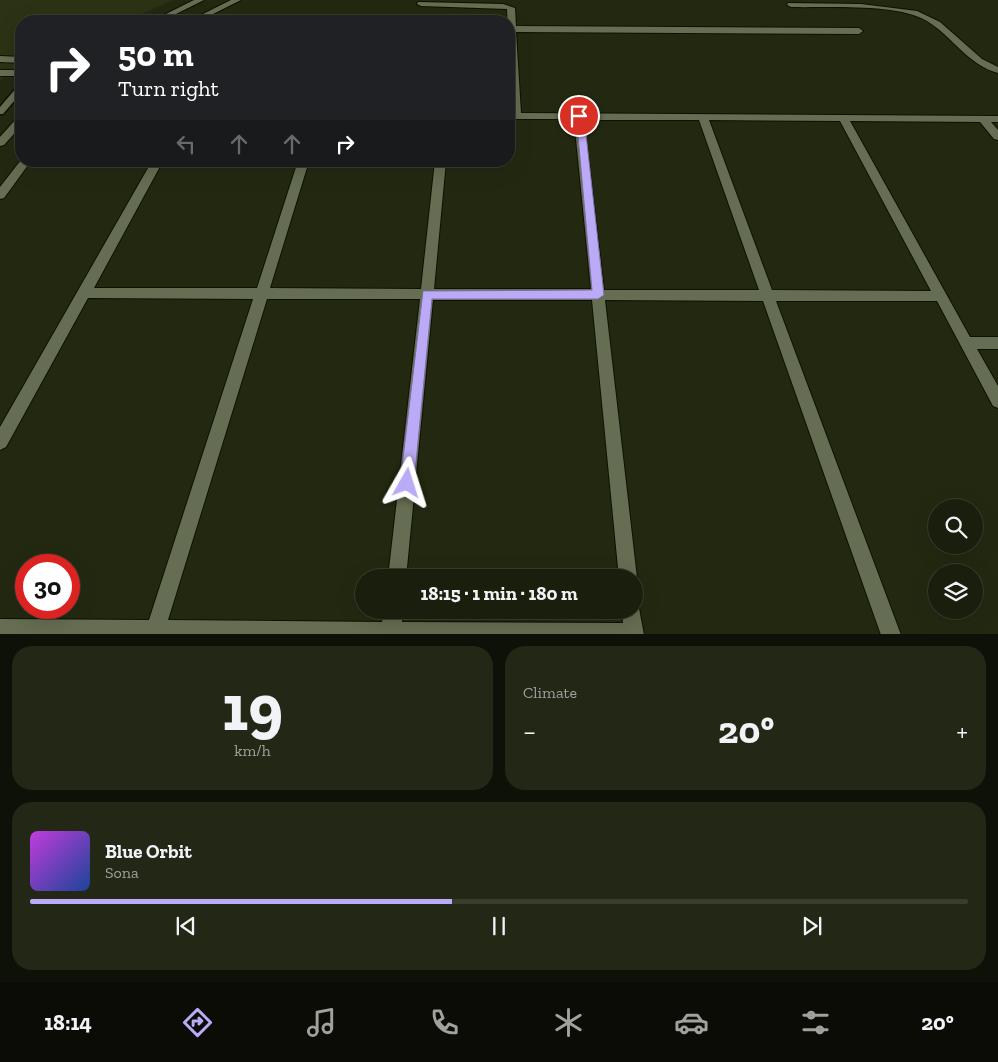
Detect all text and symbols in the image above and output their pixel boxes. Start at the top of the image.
text: 50 m [118,33,194,75]
icon: right [35,35,100,100]
text: Turn right [118,75,219,102]
pin [558,95,600,137]
icon: arrive [565,102,593,130]
icon: left [172,130,200,158]
icon: ahead [225,130,253,158]
icon: ahead [278,130,306,158]
icon: right [331,130,359,158]
position arrow [380,456,432,508]
map controls [928,499,983,619]
button: search [928,499,983,554]
speed limit sign: 30 [15,554,80,619]
button: layers [928,564,983,619]
text: 18:15 · 1 min · 180 m [420,582,578,605]
text: 19 [222,669,283,747]
text: Climate [523,683,577,702]
text: 20° [718,707,774,753]
text: − [523,715,536,748]
text: + [956,715,968,748]
text: km/h [234,741,271,760]
text: Blue Orbit [105,840,192,863]
text: Sona [105,863,139,882]
icon: previous [172,912,200,940]
icon: pause [485,912,513,940]
icon: next [798,912,826,940]
icon: directions [180,1005,215,1040]
icon: music [304,1005,339,1040]
icon: phone [427,1005,462,1040]
icon: climate [551,1005,586,1040]
icon: car [674,1005,709,1040]
icon: filters [798,1005,833,1040]
text: 18:14 [44,1009,92,1036]
text: 20° [921,1009,954,1036]

